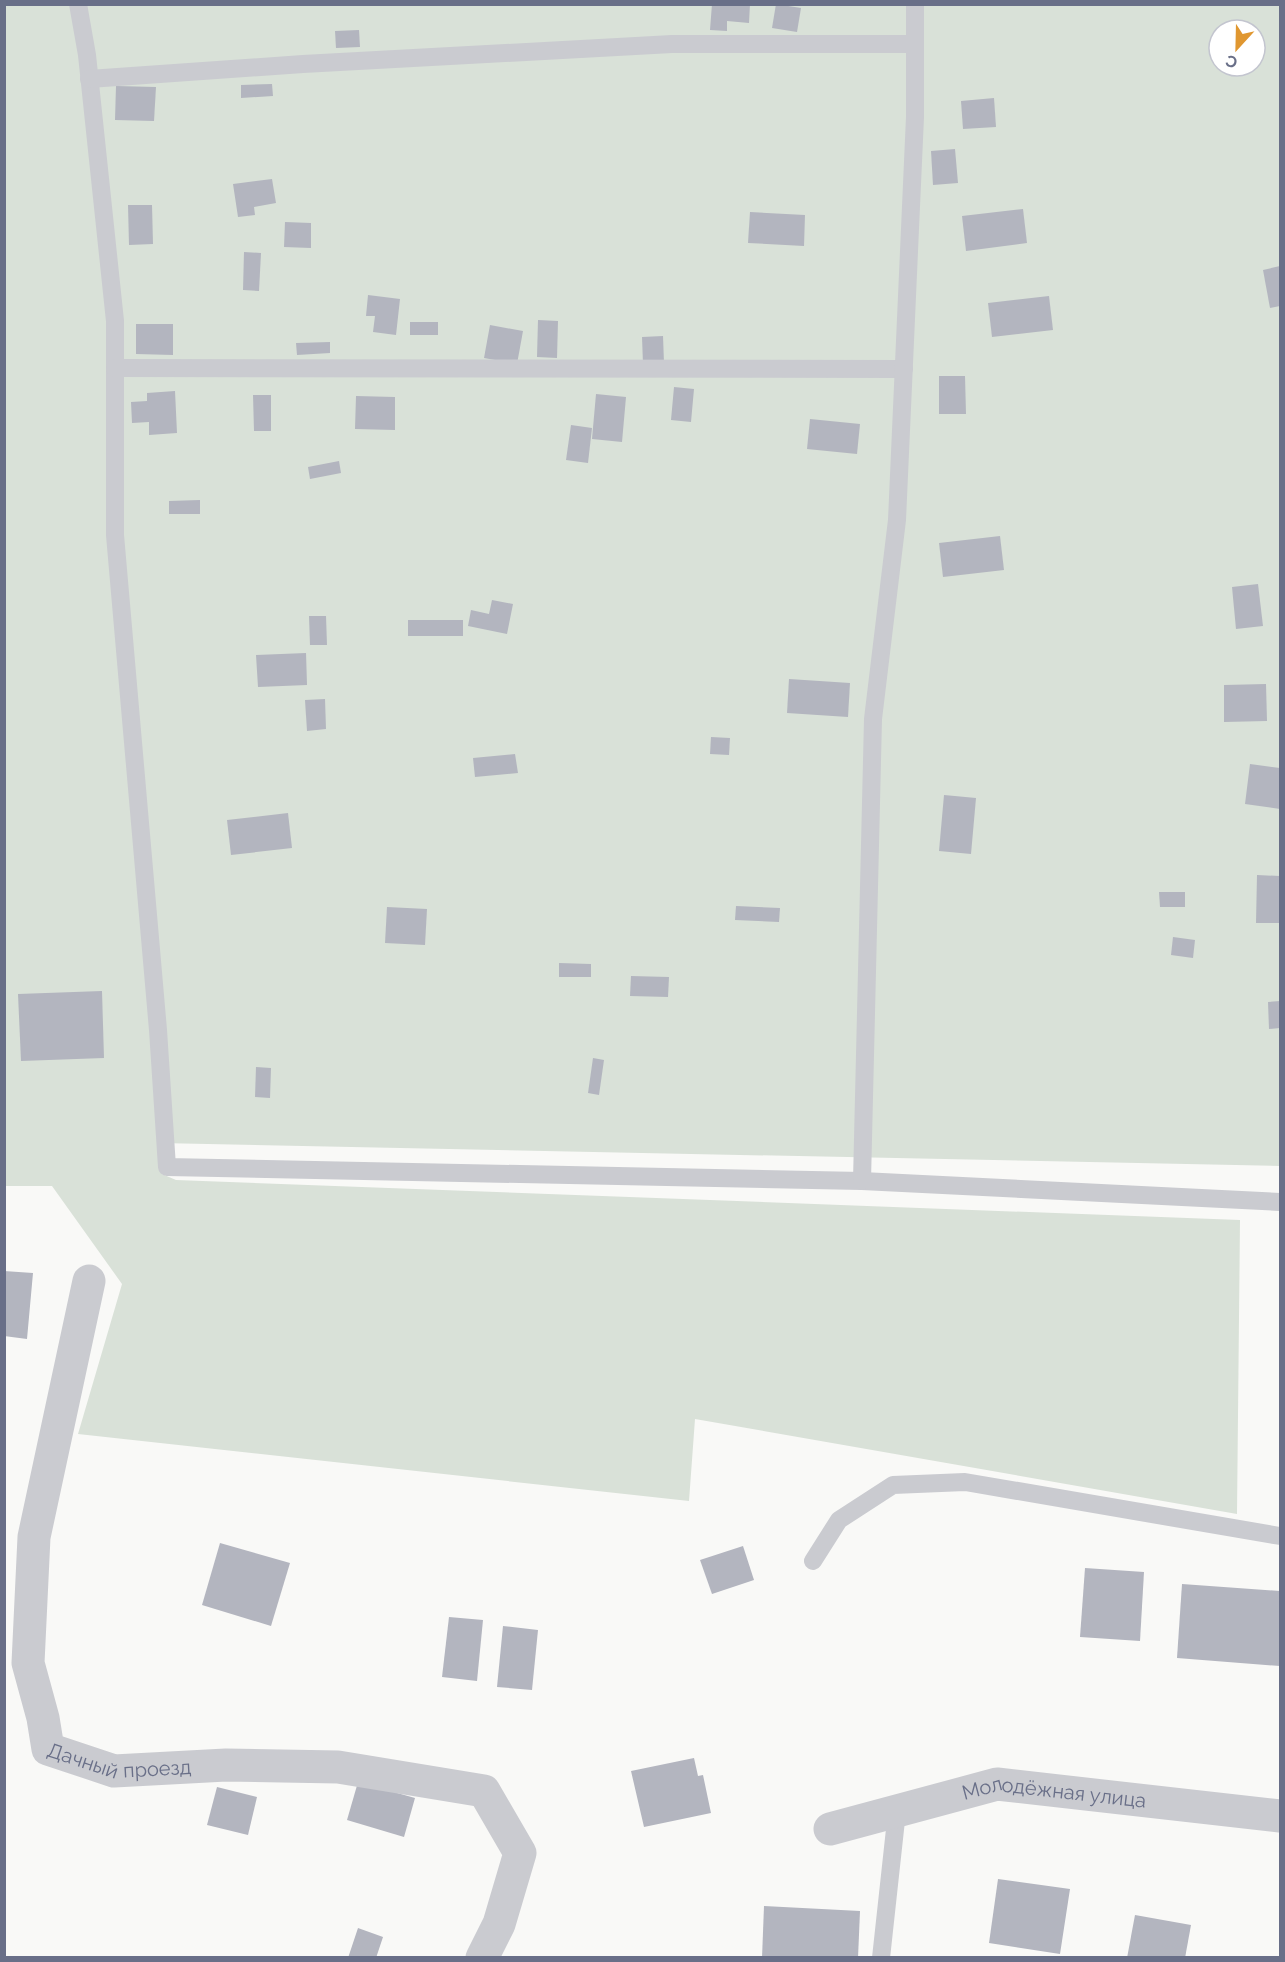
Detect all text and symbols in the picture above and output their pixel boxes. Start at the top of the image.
north arrow [1207,18,1267,78]
text: С [1223,51,1240,72]
street label: Дачный проезд [44,1738,192,1784]
street label: Молодёжная улица [959,1771,1147,1813]

